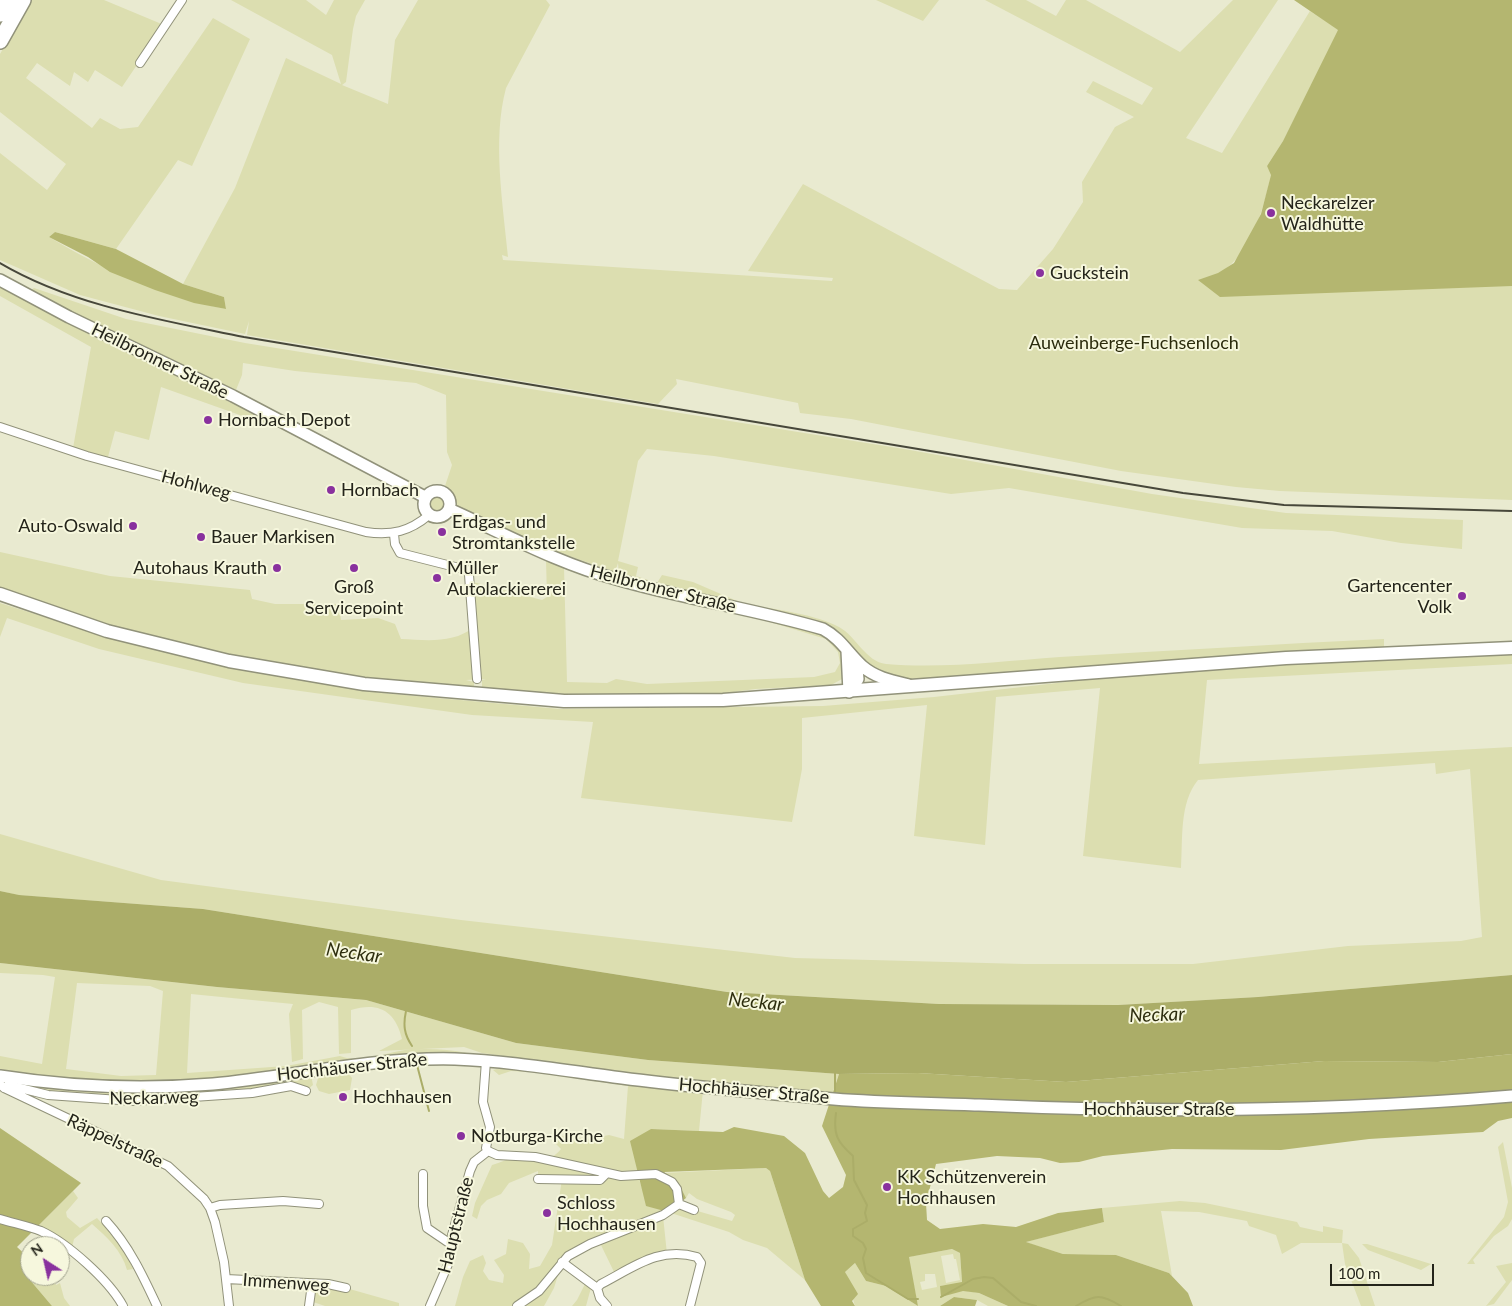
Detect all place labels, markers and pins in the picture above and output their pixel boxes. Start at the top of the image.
place label: Neckarelzer Waldhütte [1281,192,1375,234]
marker: Neckarelzer Waldhütte [1265,207,1277,219]
place label: Guckstein [1050,262,1129,284]
marker: Guckstein [1034,267,1046,279]
place label: Hornbach Depot [218,409,350,431]
marker: Hornbach Depot [202,414,214,426]
place label: Hornbach [341,479,419,501]
marker: Hornbach [325,484,337,496]
place label: Erdgas- und Stromtankstelle [452,511,575,554]
place label: Auto-Oswald [18,515,123,537]
marker: Auto-Oswald [127,520,139,532]
place label: Bauer Markisen [211,526,335,548]
marker: Erdgas- und Stromtankstelle [436,526,448,538]
marker: Bauer Markisen [195,531,207,543]
place label: Autohaus Krauth [133,557,267,579]
place label: Müller Autolackiererei [447,557,566,600]
marker: Autohaus Krauth [271,562,283,574]
marker: Groß Servicepoint [348,562,360,574]
marker: Müller Autolackiererei [431,572,443,584]
place label: Gartencenter Volk [1347,575,1452,618]
place label: Groß Servicepoint [305,576,403,618]
marker: Gartencenter Volk [1456,590,1468,602]
place label: Hochhausen [353,1086,452,1108]
marker: Hochhausen [337,1091,349,1103]
place label: Notburga-Kirche [471,1125,603,1147]
marker: Notburga-Kirche [455,1130,467,1142]
place label: KK Schützenverein Hochhausen [897,1166,1046,1208]
marker: KK Schützenverein Hochhausen [881,1181,893,1193]
place label: Schloss Hochhausen [557,1192,656,1234]
marker: Schloss Hochhausen [541,1207,553,1219]

